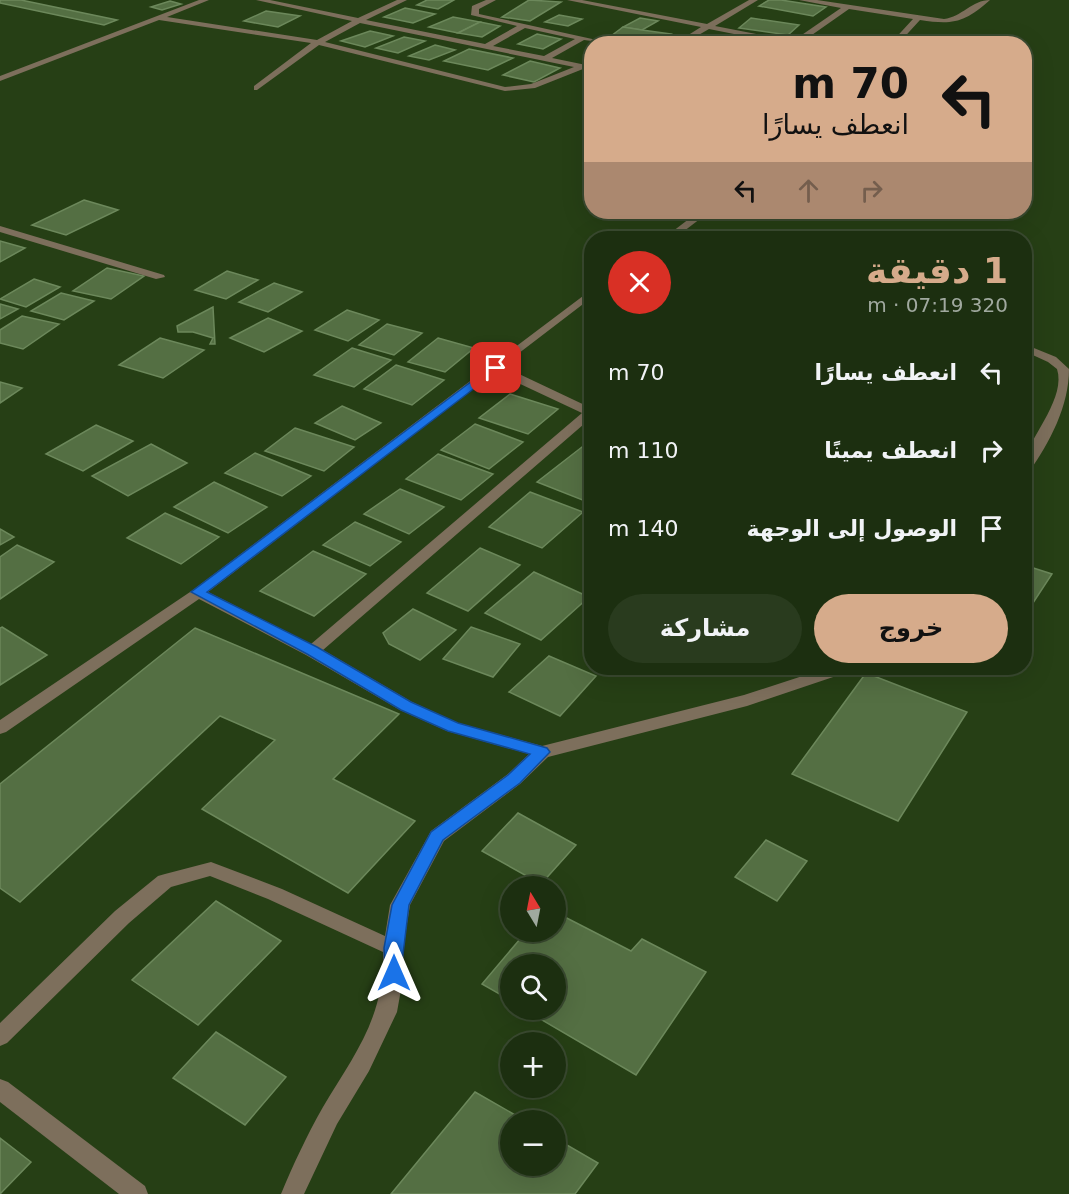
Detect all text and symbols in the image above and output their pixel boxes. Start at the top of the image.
text: 70 m [792,59,909,108]
icon: left [930,60,1008,138]
text: انعطف يسارًا [762,109,909,140]
icon: left [729,174,762,207]
icon: ahead [792,174,825,207]
icon: right [855,174,888,207]
text: 1 دقيقة [866,250,1008,291]
button: close [608,251,671,314]
text: 320 m · 07:19 [867,293,1008,317]
pin [470,342,521,393]
icon: arrive [479,351,512,384]
icon: left [975,356,1008,389]
text: 70 m [608,360,664,385]
text: انعطف يسارًا [814,360,957,385]
icon: right [975,434,1008,467]
text: 110 m [608,438,678,463]
text: انعطف يمينًا [824,438,957,463]
icon: arrive [975,512,1008,545]
text: 140 m [608,516,678,541]
text: الوصول إلى الوجهة [747,516,957,541]
button: مشاركة [608,594,802,663]
button: خروج [814,594,1008,663]
north arrow [500,876,566,942]
map controls [500,876,566,1176]
position arrow [362,941,426,1005]
button: search [500,954,566,1020]
button: + [500,1032,566,1098]
button: − [500,1110,566,1176]

